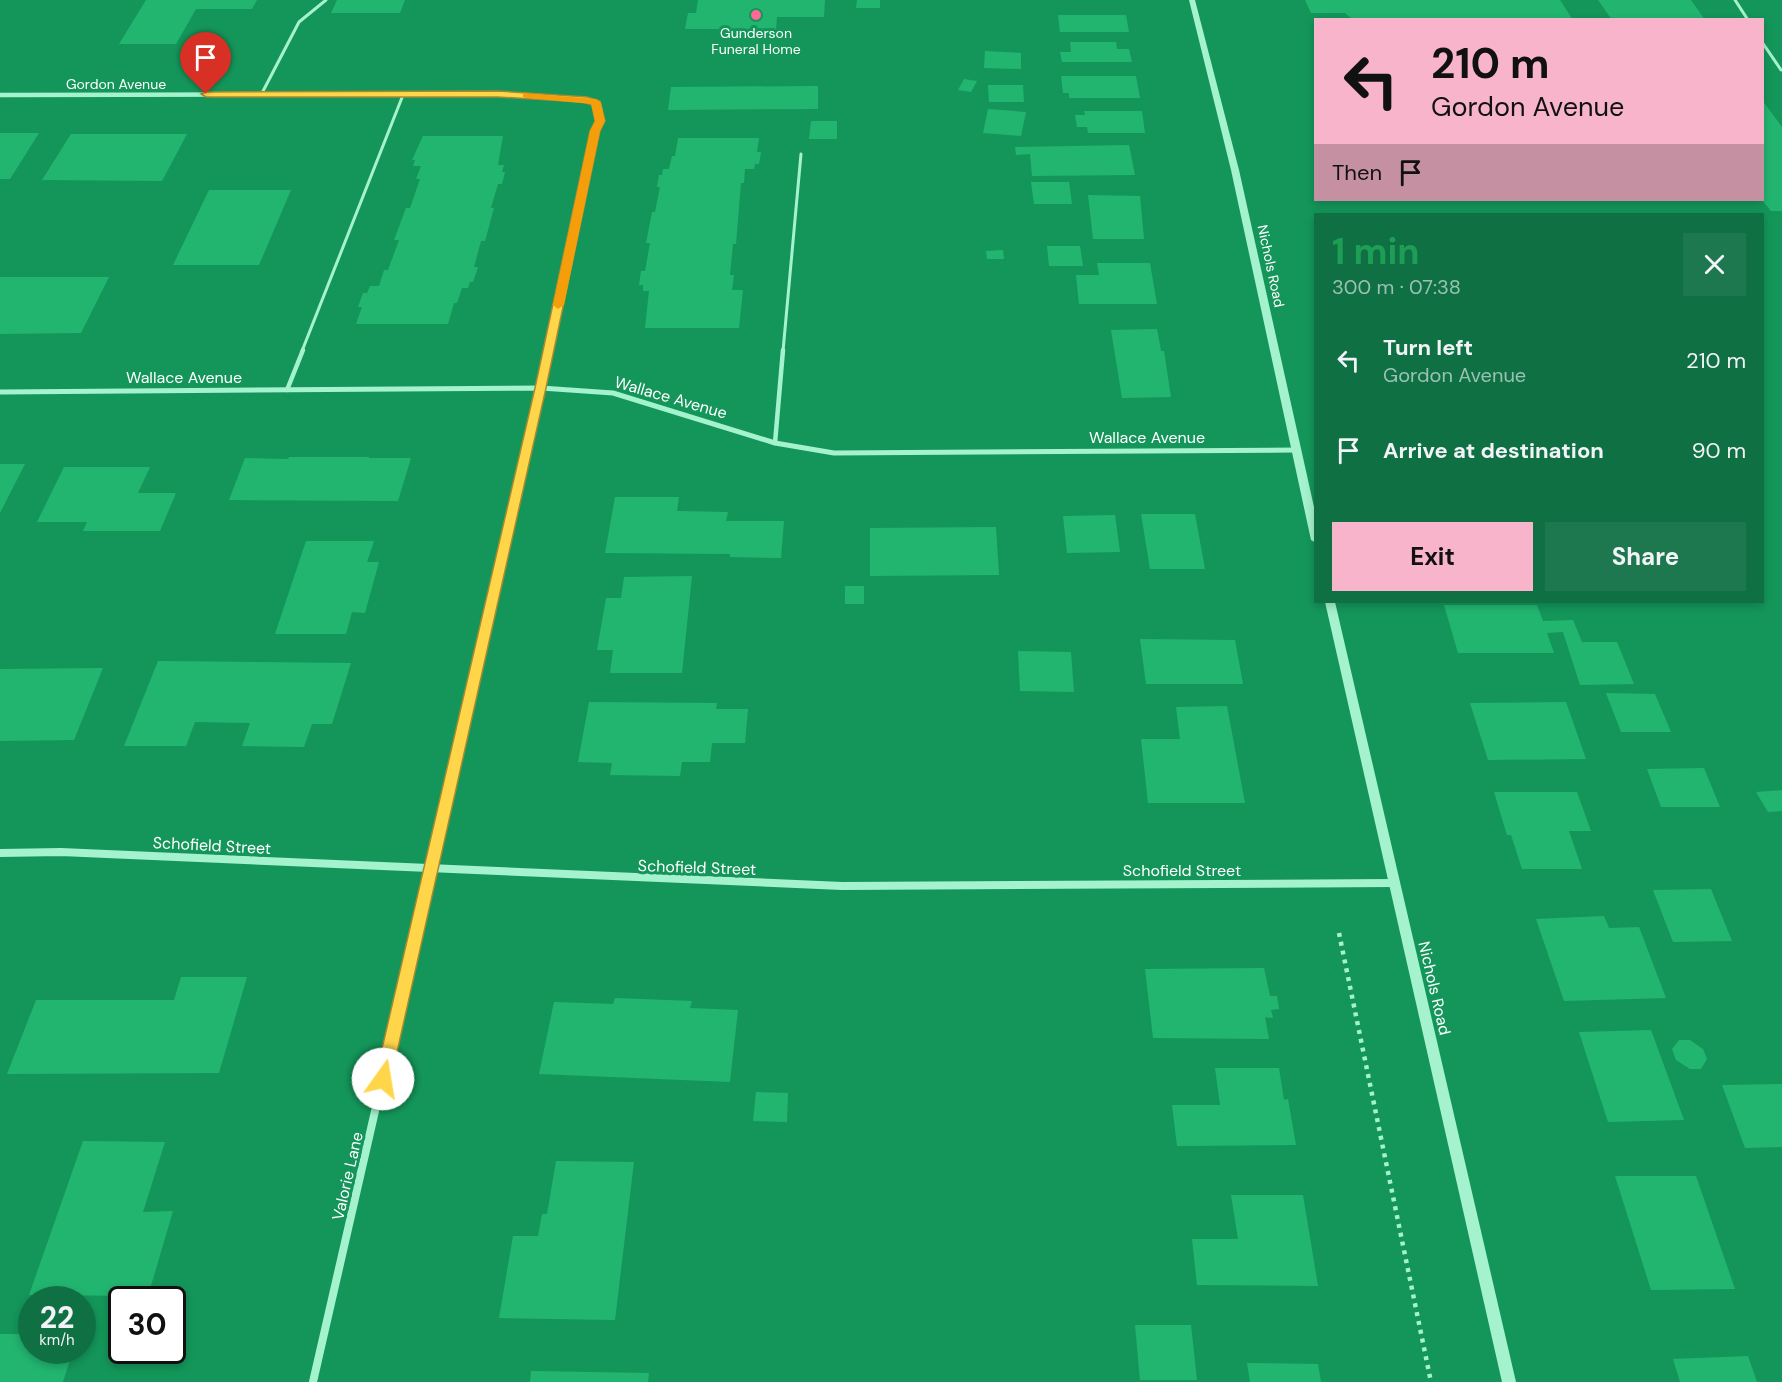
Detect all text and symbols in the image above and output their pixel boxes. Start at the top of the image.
marker: Gunderson Funeral Home [749,8,763,22]
place label: Gunderson Funeral Home [711,24,801,58]
pin [180,32,231,94]
text: 210 m [1431,36,1549,91]
icon: arrive [189,41,222,74]
icon: left [1332,42,1410,120]
street label: Gordon Avenue [66,75,166,93]
text: Gordon Avenue [1431,89,1624,124]
icon: arrive [1394,156,1427,189]
text: Then [1332,158,1382,187]
street label: Nichols Road [1253,223,1289,309]
text: 1 min [1332,228,1420,275]
button: close [1683,233,1746,296]
text: 300 m · 07:38 [1332,274,1461,300]
text: Turn left [1383,333,1473,362]
icon: left [1332,344,1365,377]
text: 210 m [1686,346,1746,375]
text: Gordon Avenue [1383,362,1526,388]
street label: Wallace Avenue [126,367,242,388]
street label: Wallace Avenue [612,371,730,424]
street label: Wallace Avenue [1089,427,1205,448]
icon: arrive [1332,434,1365,467]
text: Arrive at destination [1383,436,1604,465]
text: 90 m [1692,436,1746,465]
button: Exit [1332,522,1533,591]
button: Share [1545,522,1746,591]
street label: Schofield Street [152,832,272,859]
street label: Schofield Street [637,855,757,880]
street label: Schofield Street [1123,860,1241,881]
street label: Nichols Road [1414,939,1456,1037]
position arrow [351,1047,415,1111]
street label: Valorie Lane [327,1130,368,1222]
speed limit sign: 30 [108,1286,186,1364]
text: 22 [40,1298,74,1337]
text: km/h [39,1330,75,1350]

